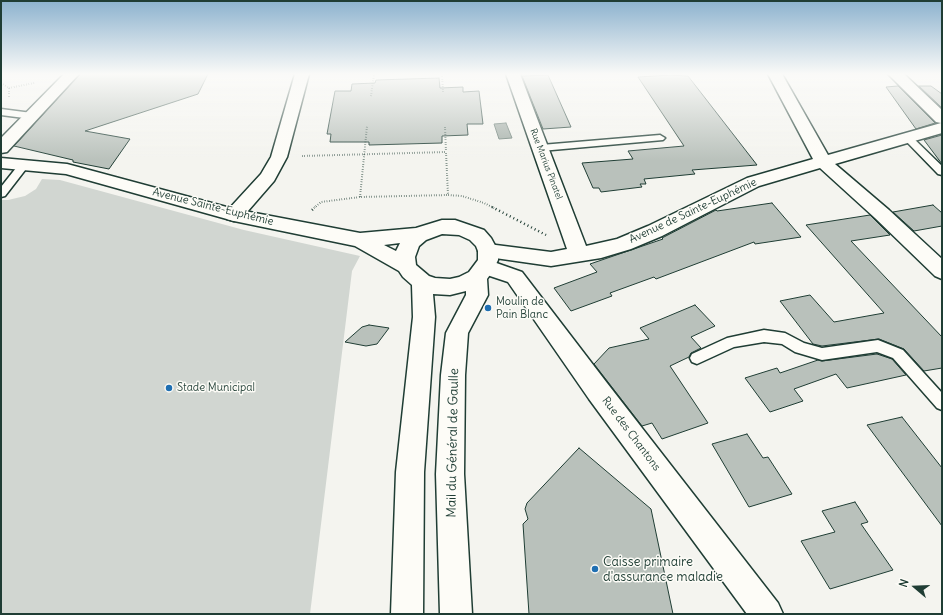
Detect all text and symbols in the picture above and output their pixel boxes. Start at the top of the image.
street label: Rue Marius Pinatel [528,127,564,201]
street label: Avenue de Sainte-Euphémie [627,176,759,246]
street label: Avenue Sainte-Euphémie [151,186,275,228]
place label: Moulin de Pain Blanc [496,295,548,321]
marker: Moulin de Pain Blanc [483,303,493,313]
street label: Mail du Général de Gaulle [444,368,462,518]
place label: Stade Municipal [177,381,255,395]
marker: Stade Municipal [164,383,174,393]
street label: Rue des Chantons [599,394,663,474]
place label: Caisse primaire d'assurance maladie [603,554,723,585]
marker: Caisse primaire d'assurance maladie [590,564,600,574]
north arrow [895,567,935,607]
text: N [896,577,912,589]

